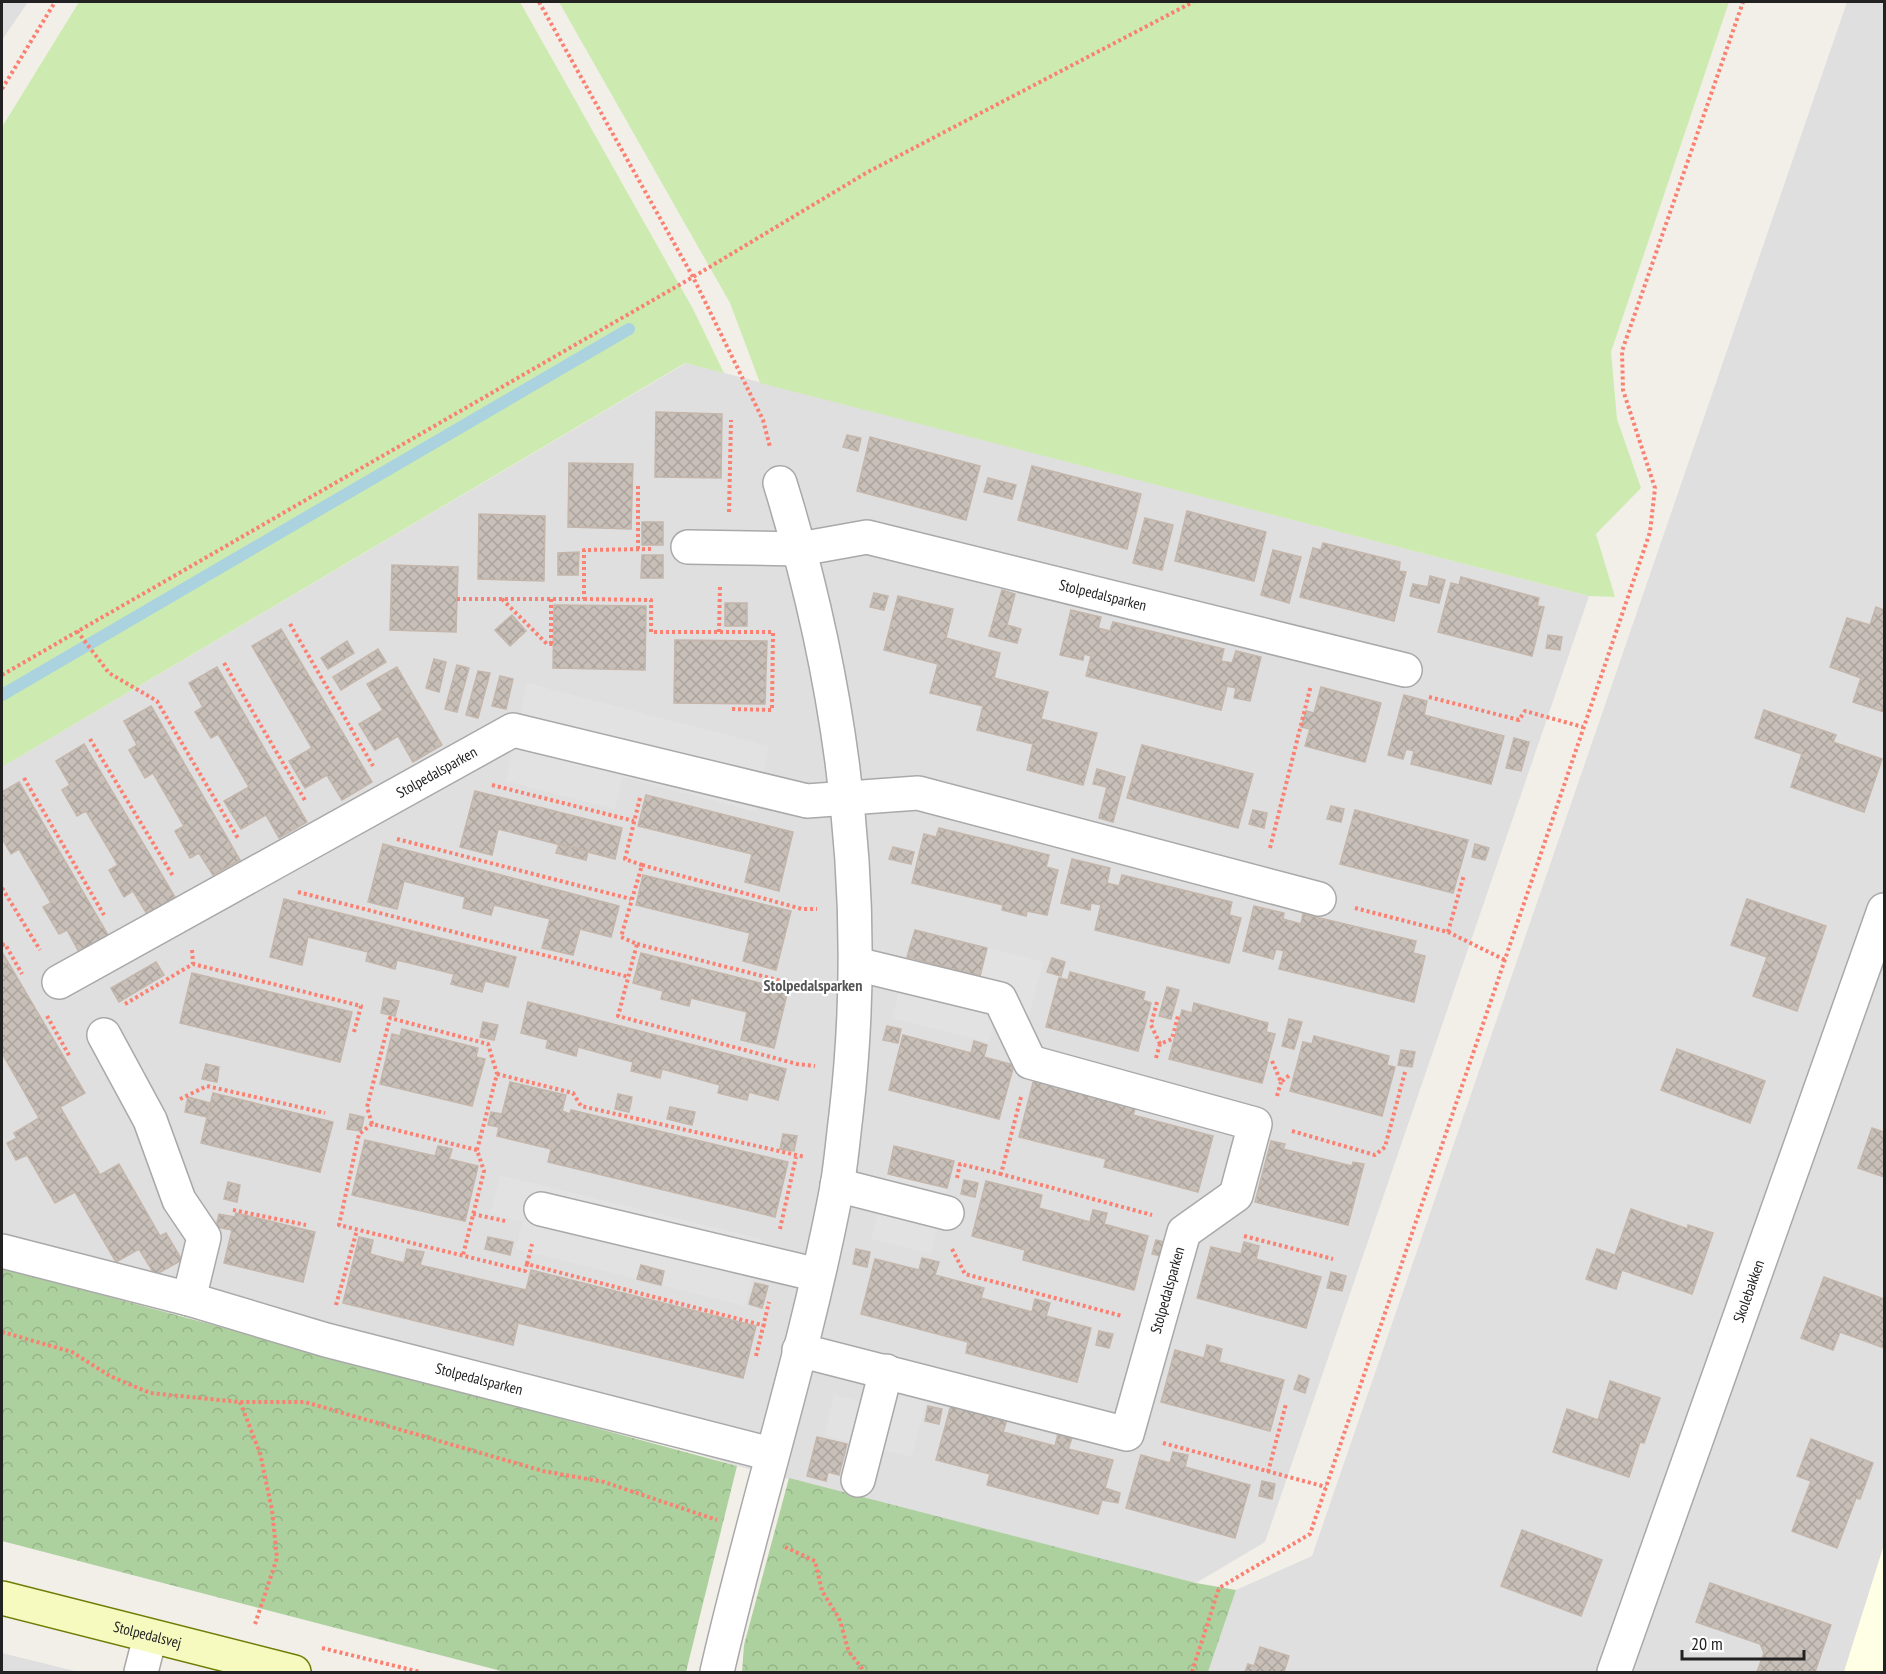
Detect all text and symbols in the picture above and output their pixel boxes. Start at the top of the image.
street label: Stolpedalsparken [1057,575,1149,615]
street label: Stolpedalsparken [393,742,480,802]
district label: Stolpedalsparken [764,975,862,995]
street label: Stolpedalsparken [1146,1244,1188,1336]
street label: Skolebakken [1729,1257,1768,1325]
street label: Stolpedalsparken [433,1358,525,1399]
street label: Stolpedalsvej [111,1617,184,1652]
scale bar [1682,1623,1804,1661]
text: 20 m [1691,1632,1723,1655]

